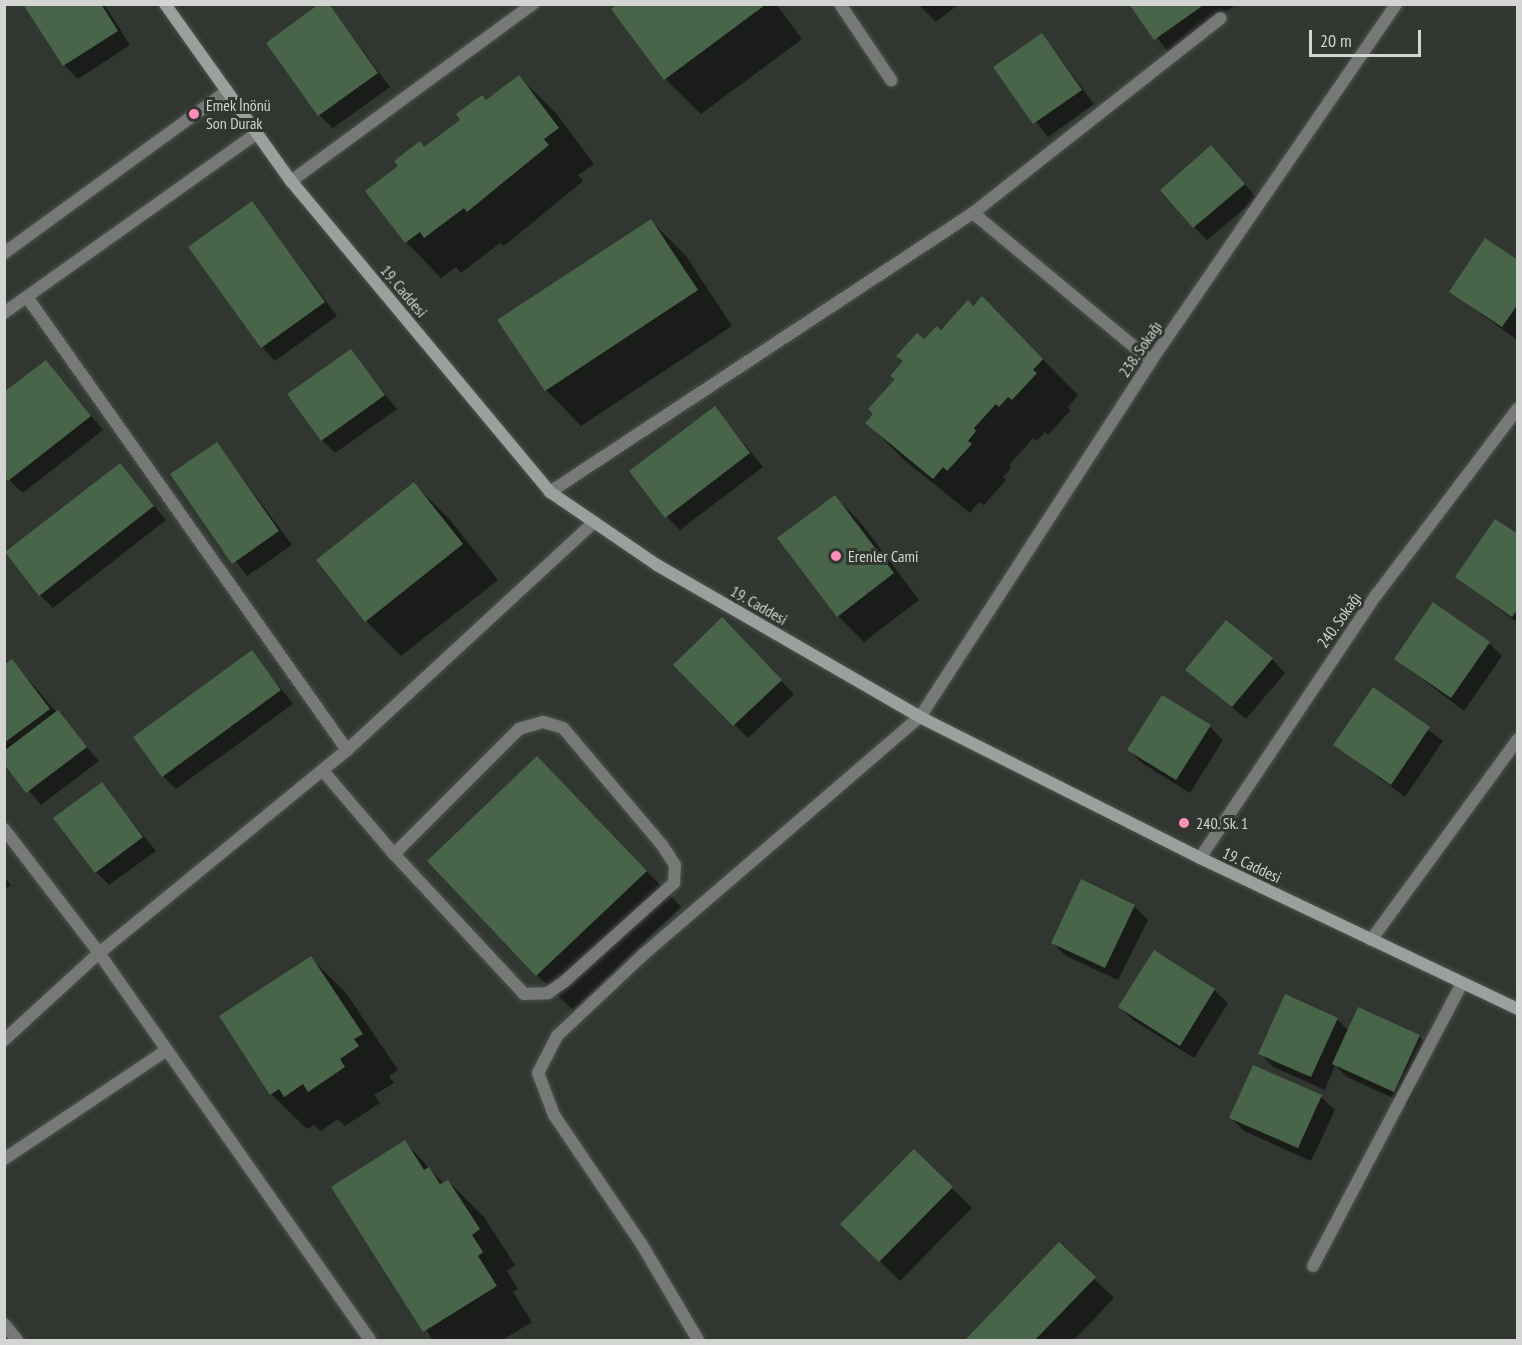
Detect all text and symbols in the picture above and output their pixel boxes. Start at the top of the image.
scale bar [1312,18,1424,56]
text: 20 m [1320,29,1352,52]
place label: Emek İnönü Son Durak [206,95,271,133]
marker: Emek İnönü Son Durak [187,107,201,121]
street label: 19. Caddesi [376,261,432,321]
street label: 238. Sokağı [1114,317,1166,381]
place label: Erenler Cami [848,546,918,566]
marker: Erenler Cami [829,549,843,563]
street label: 19. Caddesi [727,581,791,629]
street label: 240. Sokağı [1313,588,1365,652]
place label: 240. Sk. 1 [1196,813,1250,833]
marker: 240. Sk. 1 [1177,816,1191,830]
street label: 19. Caddesi [1219,843,1285,887]

